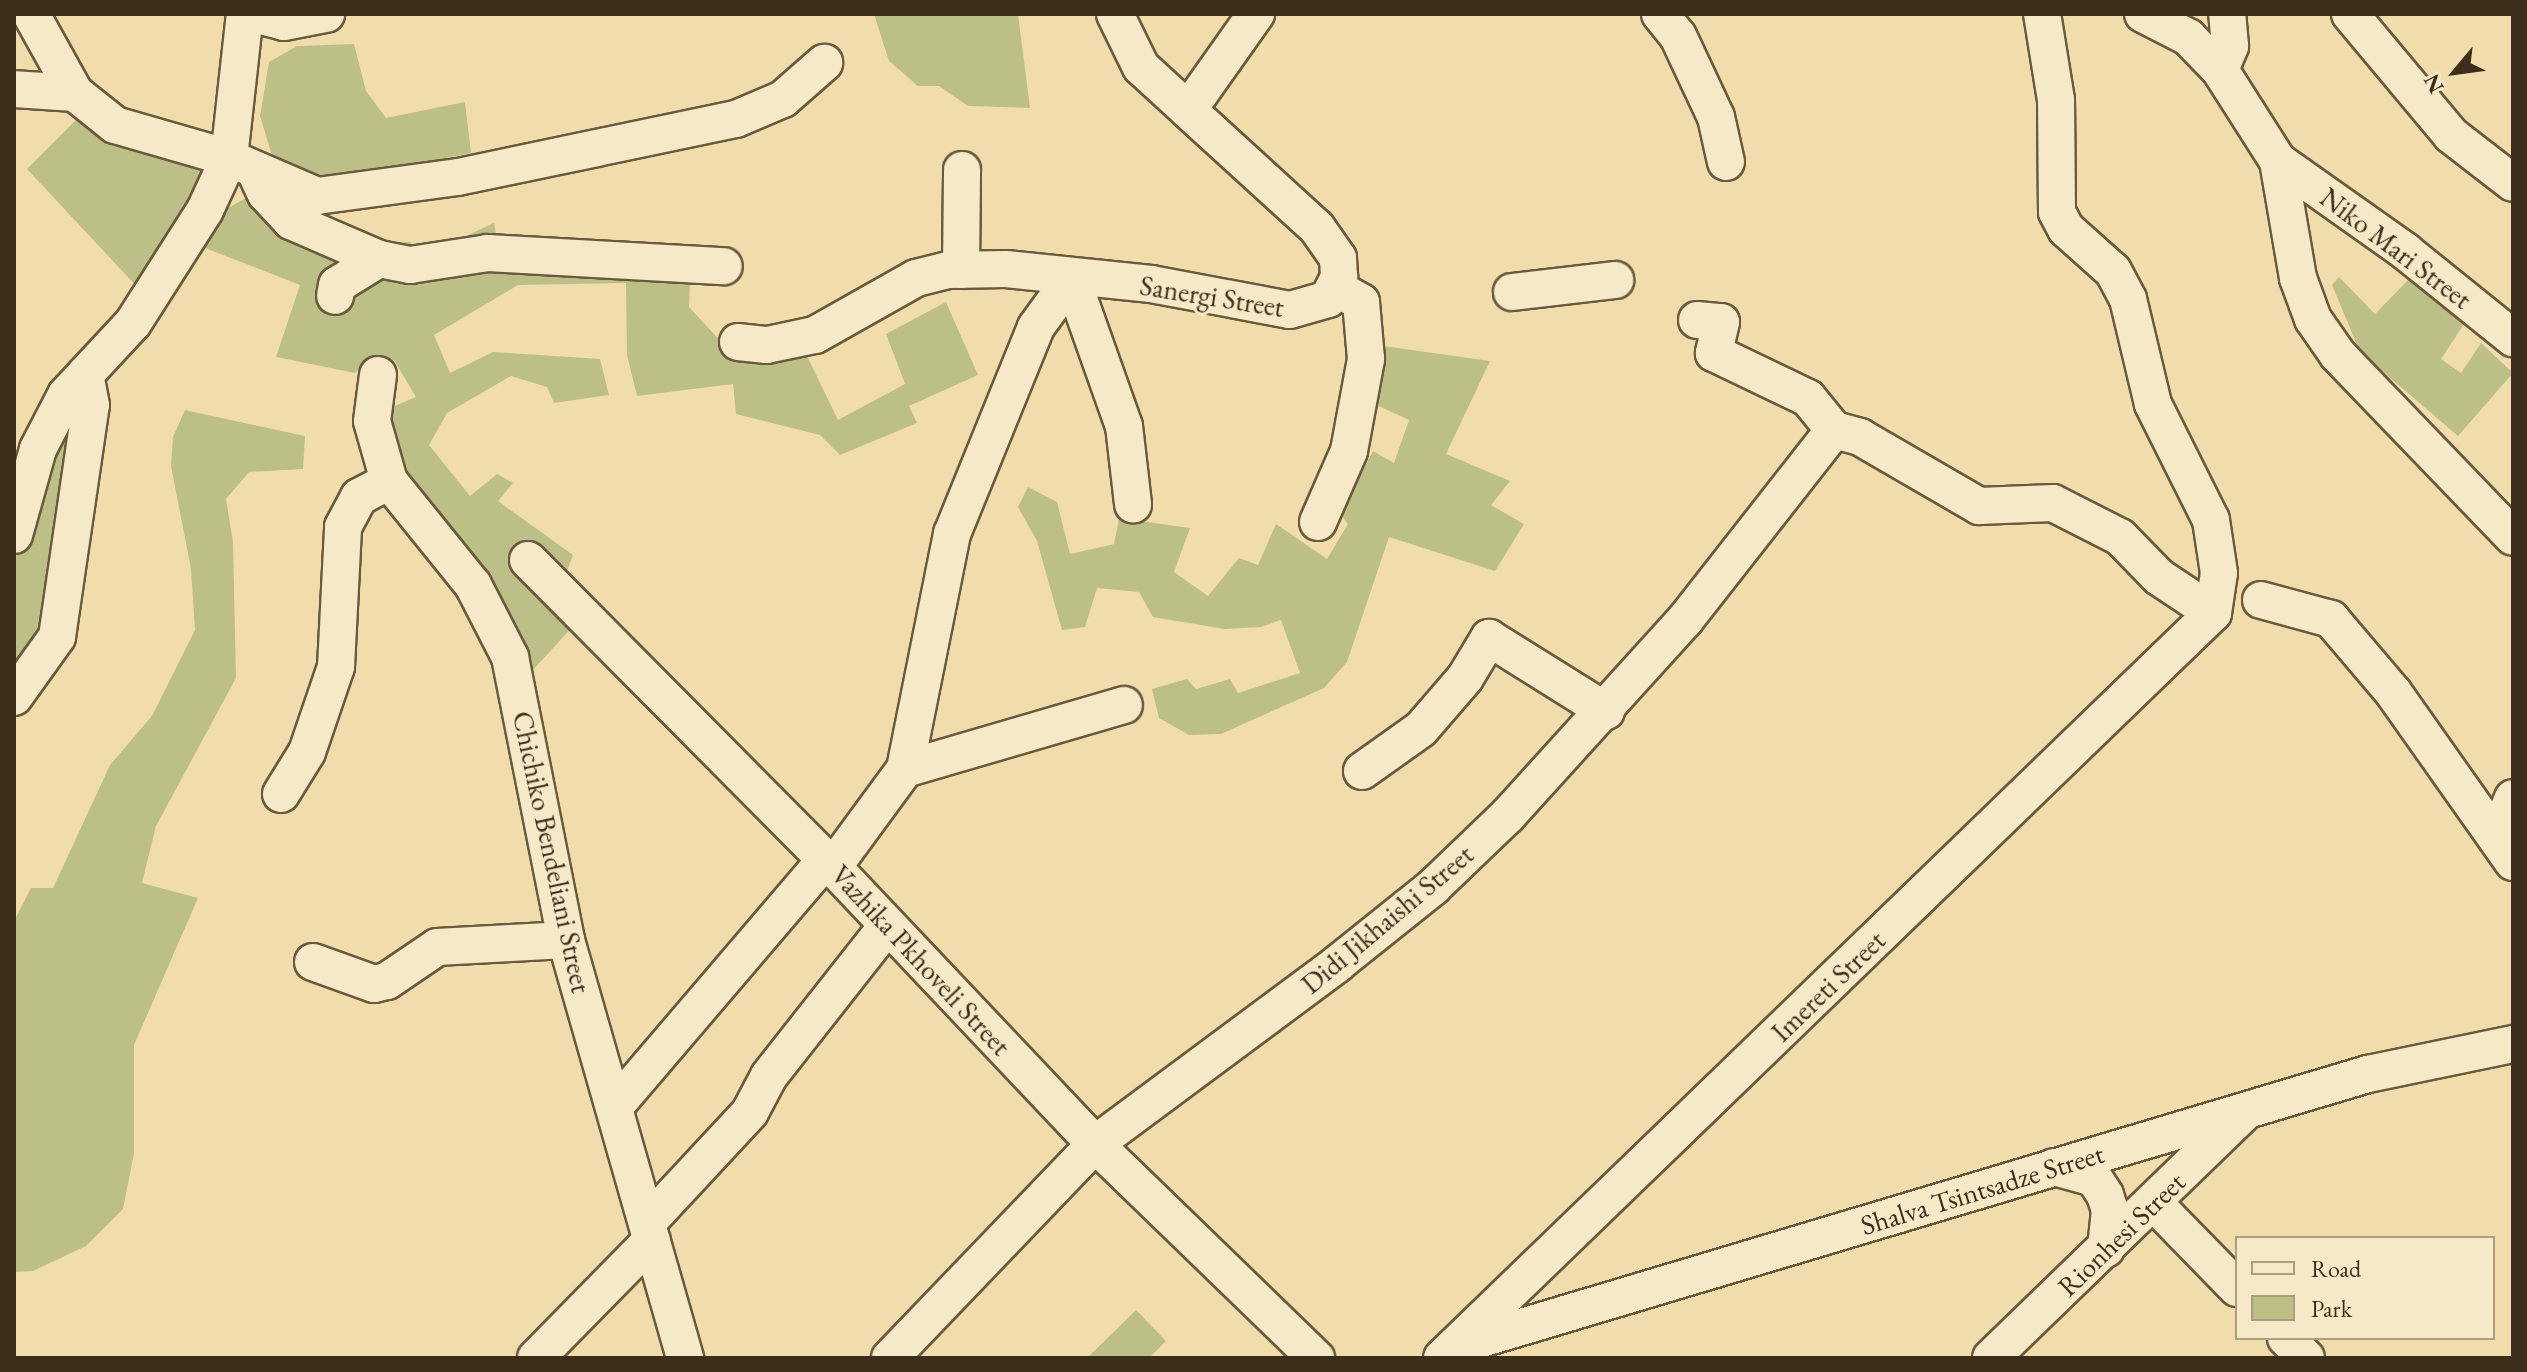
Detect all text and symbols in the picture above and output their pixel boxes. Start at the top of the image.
north arrow [2415,32,2495,112]
text: N [2417,69,2451,99]
street label: Niko Mari Street [2314,180,2478,316]
street label: Sanergi Street [1138,268,1286,324]
street label: Chichiko Bendeliani Street [506,708,598,996]
street label: Didi Jikhaishi Street [1294,837,1480,1001]
street label: Vazhika Pkhoveli Street [824,858,1018,1062]
street label: Imereti Street [1764,923,1892,1049]
street label: Shalva Tsintsadze Street [1856,1136,2108,1242]
street label: Rionhesi Street [2050,1165,2192,1303]
legend [2235,1236,2495,1340]
text: Road [2311,1253,2361,1284]
text: Park [2311,1293,2352,1324]

